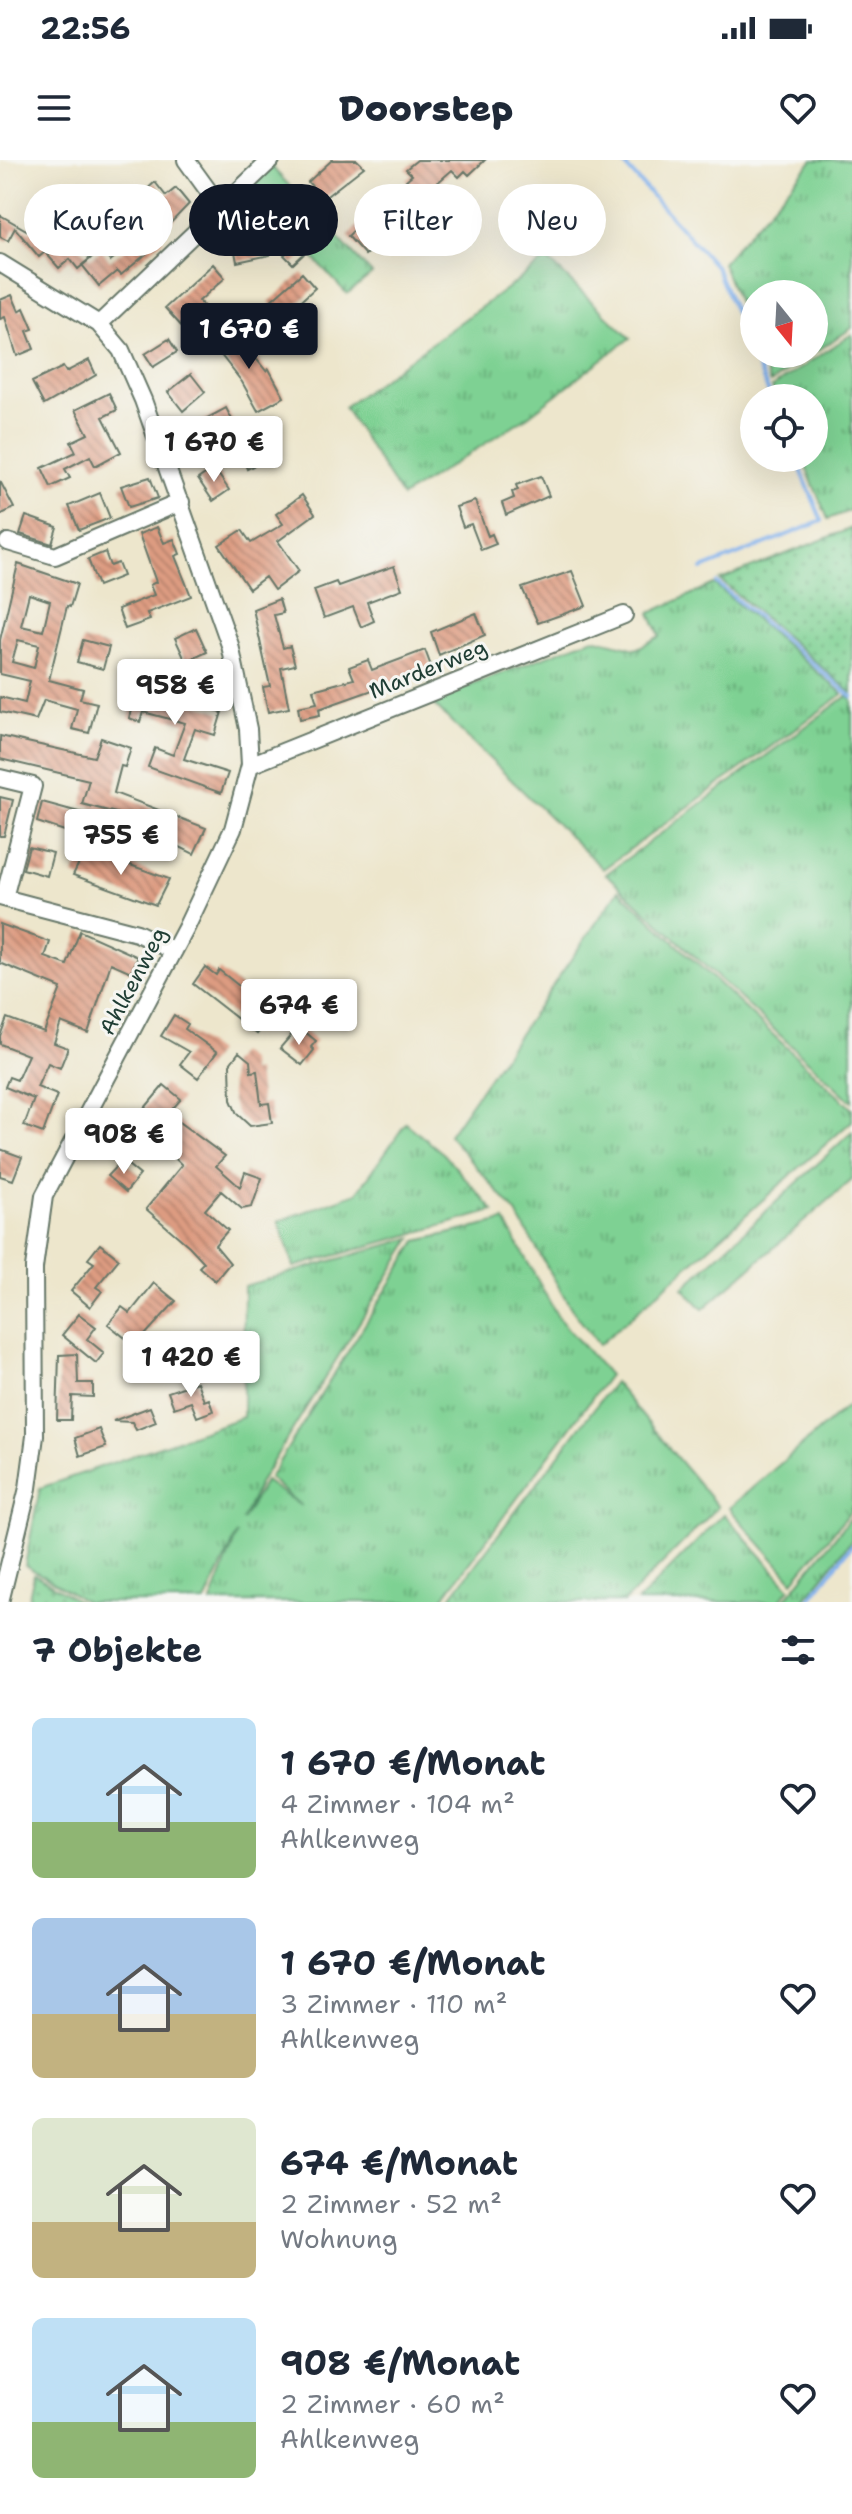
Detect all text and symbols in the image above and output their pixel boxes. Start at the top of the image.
text: 22:56 [40,8,131,49]
text: Doorstep [339,84,513,133]
icon: menu [32,86,76,130]
icon: heart [776,86,820,130]
chip: Kaufen [24,184,173,256]
chip: Mieten [189,184,338,256]
chip: Filter [354,184,482,256]
chip: Neu [498,184,606,256]
north arrow [740,280,828,368]
map controls [740,280,828,472]
pin: 1 670 € [175,303,323,371]
text: 1 670 € [199,311,299,346]
button: locate [740,384,828,472]
pin: 1 670 € [140,416,288,484]
text: 1 670 € [164,424,264,459]
street label: Marderweg [365,632,491,706]
pin: 958 € [119,659,231,727]
text: 958 € [135,667,215,702]
pin: 755 € [65,809,177,877]
text: 755 € [83,817,159,852]
street label: Ahlkenweg [92,922,174,1040]
pin: 674 € [243,979,355,1047]
text: 674 € [259,987,339,1022]
pin: 908 € [68,1108,180,1176]
text: 908 € [83,1116,165,1151]
pin: 1 420 € [117,1331,265,1399]
text: 1 420 € [141,1339,241,1374]
text: 7 Objekte [32,1627,203,1673]
icon: filters [776,1628,820,1672]
text: 1 670 €/Monat [280,1740,545,1786]
icon: home [96,1750,192,1846]
icon: heart [776,1776,820,1820]
text: 4 Zimmer · 104 m² [280,1786,515,1821]
text: Ahlkenweg [280,1821,420,1856]
text: 1 670 €/Monat [280,1940,545,1986]
icon: home [96,1950,192,2046]
icon: heart [776,1976,820,2020]
text: 3 Zimmer · 110 m² [280,1986,507,2021]
text: Ahlkenweg [280,2021,420,2056]
text: 674 €/Monat [280,2140,518,2186]
icon: home [96,2150,192,2246]
icon: heart [776,2176,820,2220]
text: 2 Zimmer · 52 m² [280,2186,502,2221]
text: Wohnung [280,2221,398,2256]
text: 908 €/Monat [280,2340,520,2386]
icon: home [96,2350,192,2446]
icon: heart [776,2376,820,2420]
text: 2 Zimmer · 60 m² [280,2386,505,2421]
text: Ahlkenweg [280,2421,420,2456]

